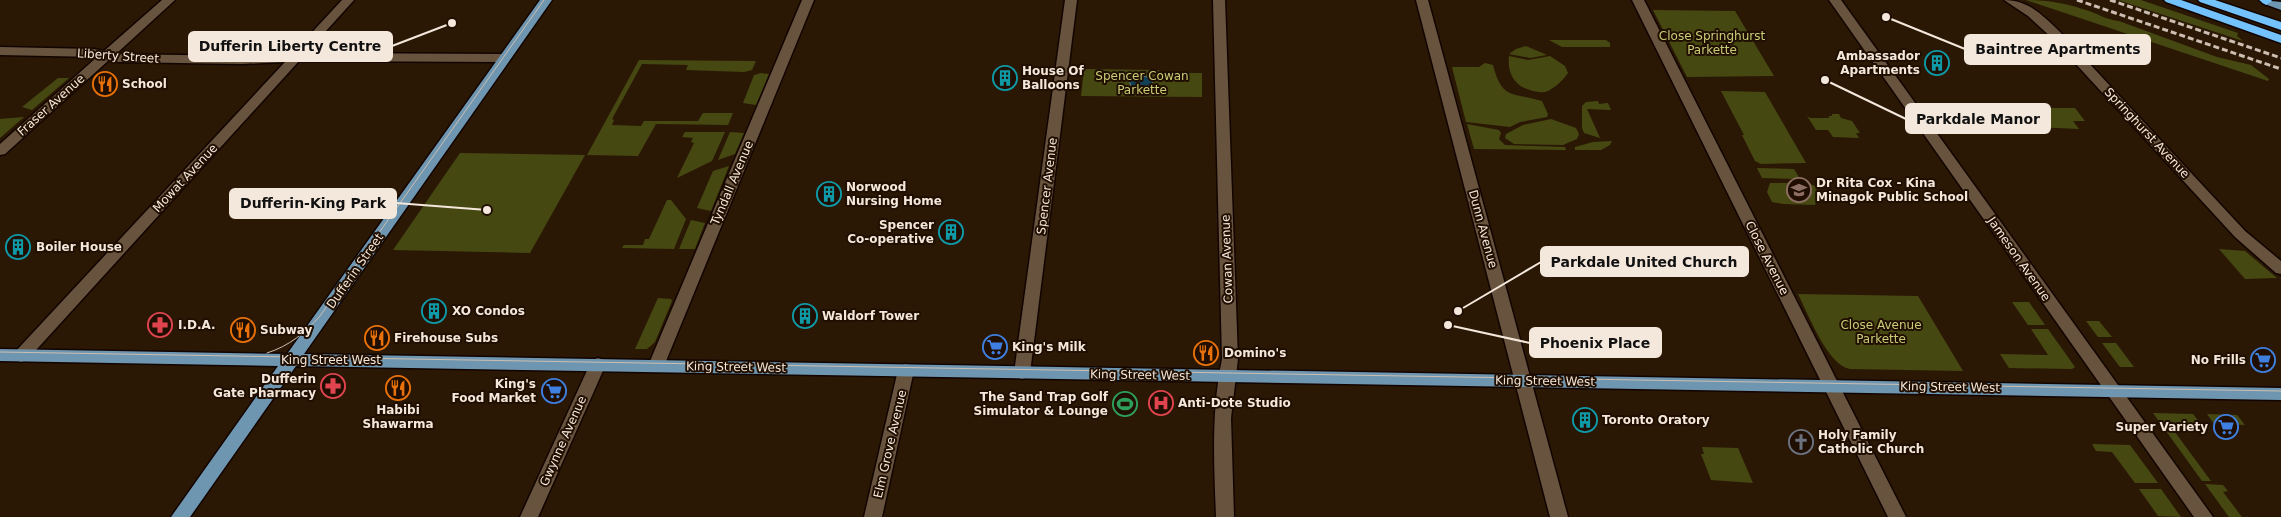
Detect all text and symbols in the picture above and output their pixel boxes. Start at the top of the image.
park label: Close Springhurst Parkette [1659,29,1765,57]
callout: Dufferin Liberty Centre [189,32,392,61]
callout: Baintree Apartments [1965,35,2150,64]
text: Dufferin Liberty Centre [199,38,381,54]
text: Baintree Apartments [1975,41,2141,57]
street label: Liberty Street [77,46,160,66]
place label: Ambassador Apartments [1836,49,1920,77]
building icon: Ambassador Apartments [1924,50,1950,76]
place label: House Of Balloons [1022,64,1084,92]
building icon: House Of Balloons [992,65,1018,91]
park label: Spencer Cowan Parkette [1095,69,1189,97]
street label: Fraser Avenue [15,71,87,139]
restaurant icon: School [92,71,118,97]
place label: School [122,77,167,91]
street label: Springhurst Avenue [2102,85,2192,181]
callout: Parkdale Manor [1906,104,2050,133]
text: Parkdale Manor [1916,111,2040,127]
street label: Spencer Avenue [1034,137,1060,235]
street label: Tyndall Avenue [708,139,756,228]
street label: Mowat Avenue [150,141,220,215]
place label: Dr Rita Cox - Kina Minagok Public School [1816,176,1968,204]
school or university icon: Dr Rita Cox - Kina Minagok Public School [1786,177,1812,203]
place label: Norwood Nursing Home [846,180,942,208]
building icon: Norwood Nursing Home [816,181,842,207]
street label: Dunn Avenue [1466,188,1500,270]
callout: Dufferin-King Park [230,189,396,218]
text: Dufferin-King Park [240,195,387,211]
street label: Jameson Avenue [1984,213,2053,304]
street label: Cowan Avenue [1218,214,1236,304]
place label: Spencer Co-operative [847,218,934,246]
building icon: Spencer Co-operative [938,219,964,245]
street label: Close Avenue [1742,219,1792,297]
street label: Dufferin Street [324,230,386,311]
building icon: Boiler House [5,234,31,260]
place label: Boiler House [36,240,122,254]
callout: Parkdale United Church [1541,247,1748,276]
text: Parkdale United Church [1551,254,1737,270]
building icon: XO Condos [421,298,447,324]
building icon: Waldorf Tower [792,303,818,329]
place label: XO Condos [452,304,525,318]
place label: Waldorf Tower [822,309,919,323]
pharmacy icon: I.D.A. [147,312,173,338]
restaurant icon: Subway [230,317,256,343]
place label: I.D.A. [178,318,216,332]
park label: Close Avenue Parkette [1840,318,1922,346]
place label: Subway [260,323,313,337]
restaurant icon: Firehouse Subs [364,325,390,351]
callout: Phoenix Place [1530,328,1661,357]
place label: Firehouse Subs [394,331,498,345]
supermarket icon: King's Milk [982,334,1008,360]
text: Phoenix Place [1540,335,1650,351]
place label: King's Milk [1012,340,1087,354]
restaurant icon: Domino's [1193,340,1219,366]
place label: Domino's [1224,346,1286,360]
supermarket icon: No Frills [2250,347,2276,373]
street label: King Street West [281,353,381,367]
place label: No Frills [2191,353,2246,367]
street label: King Street West [686,359,786,375]
street label: King Street West [1090,367,1190,383]
place label: Dufferin Gate Pharmacy [213,372,316,400]
pharmacy icon: Dufferin Gate Pharmacy [320,373,346,399]
street label: King Street West [1495,373,1595,389]
restaurant icon: Habibi Shawarma [385,375,411,401]
place label: King's Food Market [452,377,536,405]
supermarket icon: King's Food Market [541,378,567,404]
street label: King Street West [1900,379,2000,395]
street label: Elm Grove Avenue [871,389,909,499]
place label: The Sand Trap Golf Simulator & Lounge [974,390,1109,418]
hospital icon: Anti-Dote Studio [1148,390,1174,416]
sports icon: The Sand Trap Golf Simulator & Lounge [1112,391,1138,417]
street label: Gwynne Avenue [537,394,589,488]
place label: Anti-Dote Studio [1178,396,1291,410]
place label: Habibi Shawarma [363,403,434,431]
building icon: Toronto Oratory [1572,407,1598,433]
place label: Toronto Oratory [1602,413,1710,427]
supermarket icon: Super Variety [2213,414,2239,440]
place label: Super Variety [2116,420,2208,434]
place label: Holy Family Catholic Church [1818,428,1924,456]
church icon: Holy Family Catholic Church [1788,429,1814,455]

